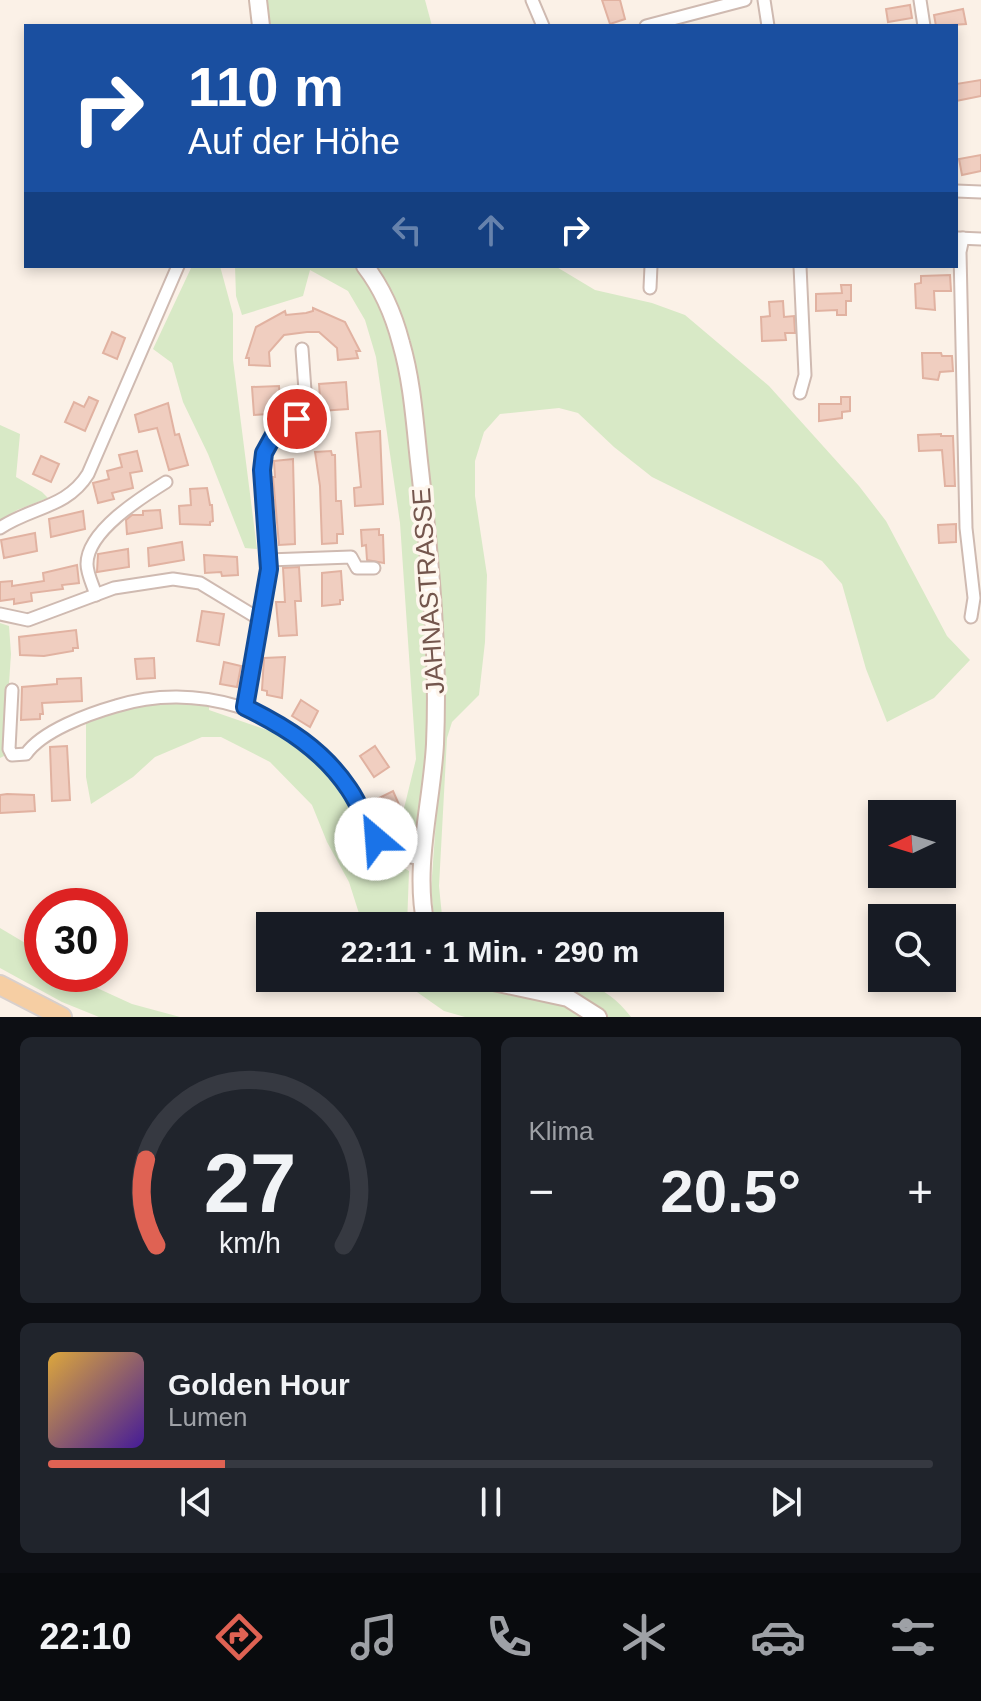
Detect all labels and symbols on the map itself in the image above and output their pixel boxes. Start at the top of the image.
pin [263,385,331,453]
street label: JAHNASTRASSE [406,487,450,695]
position arrow [334,797,418,881]
north arrow [868,800,956,888]
speed limit sign: 30 [24,888,128,992]

